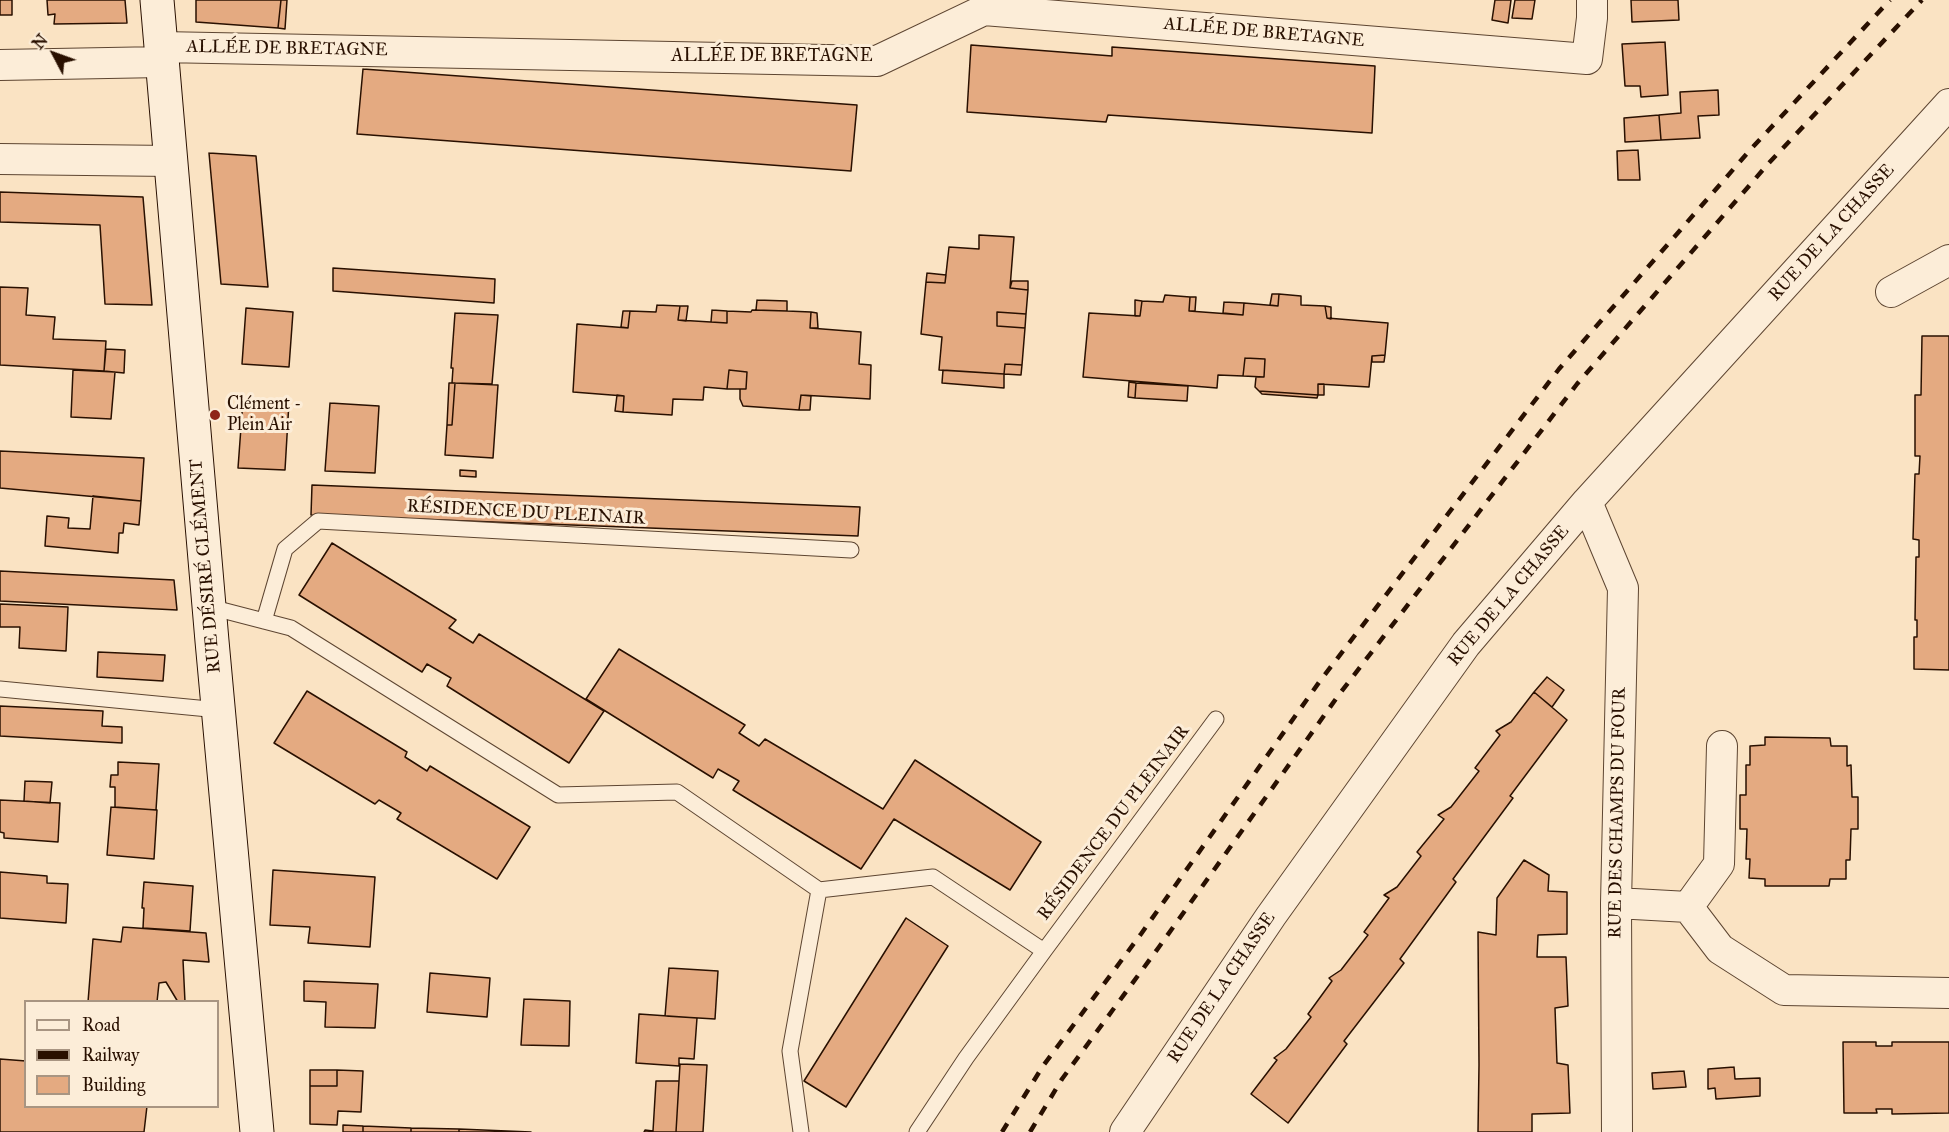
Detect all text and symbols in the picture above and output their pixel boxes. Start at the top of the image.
street label: ALLÉE DE BRETAGNE [1163,13,1365,53]
north arrow [24,24,84,84]
text: N [28,31,52,53]
street label: ALLÉE DE BRETAGNE [186,36,388,62]
street label: ALLÉE DE BRETAGNE [671,46,873,68]
street label: RUE DE LA CHASSE [1765,160,1899,306]
place label: Clément - Plein Air [227,394,301,436]
marker: Clément - Plein Air [208,408,222,422]
street label: RUE DÉSIRÉ CLÉMENT [186,458,226,674]
street label: RÉSIDENCE DU PLEINAIR [406,496,646,530]
street label: RUE DE LA CHASSE [1444,521,1574,671]
street label: RUE DES CHAMPS DU FOUR [1605,687,1631,939]
street label: RÉSIDENCE DU PLEINAIR [1034,721,1194,925]
street label: RUE DE LA CHASSE [1164,909,1280,1067]
legend [24,1000,219,1108]
text: Road [82,1014,120,1036]
text: Railway [82,1044,139,1066]
text: Building [82,1074,145,1096]

